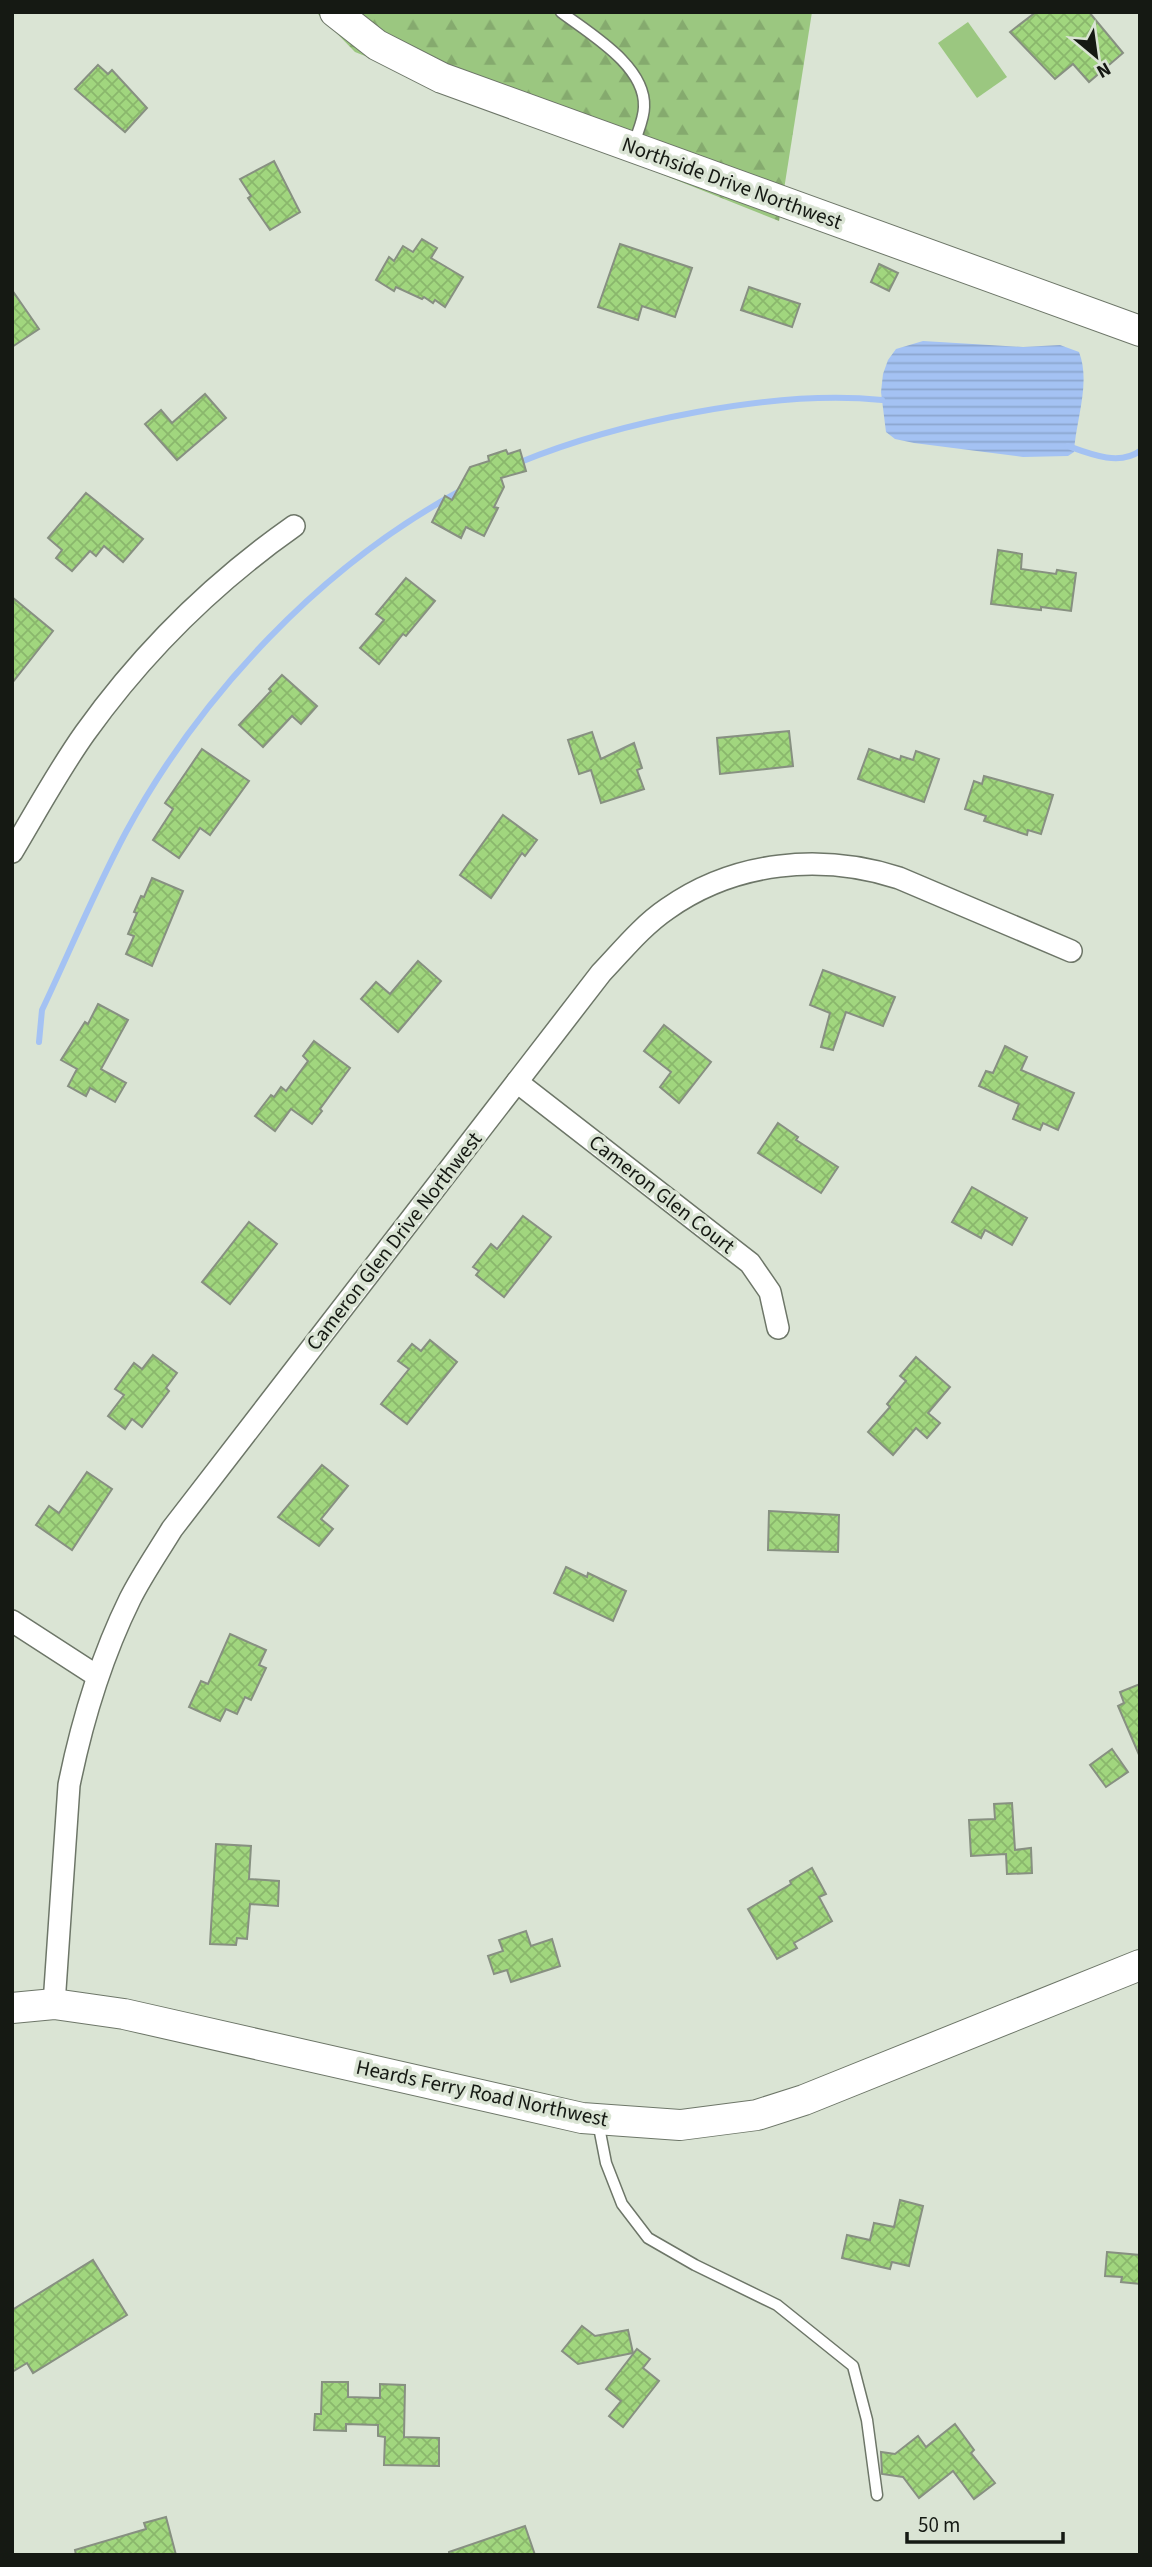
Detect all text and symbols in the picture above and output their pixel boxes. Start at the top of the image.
north arrow [1061,21,1131,91]
text: N [1091,55,1116,84]
street label: Northside Drive Northwest [618,129,846,237]
street label: Cameron Glen Drive Northwest [299,1125,489,1357]
street label: Cameron Glen Court [583,1127,741,1261]
street label: Heards Ferry Road Northwest [353,2052,611,2134]
scale bar [907,2500,1063,2544]
text: 50 m [918,2510,960,2540]

